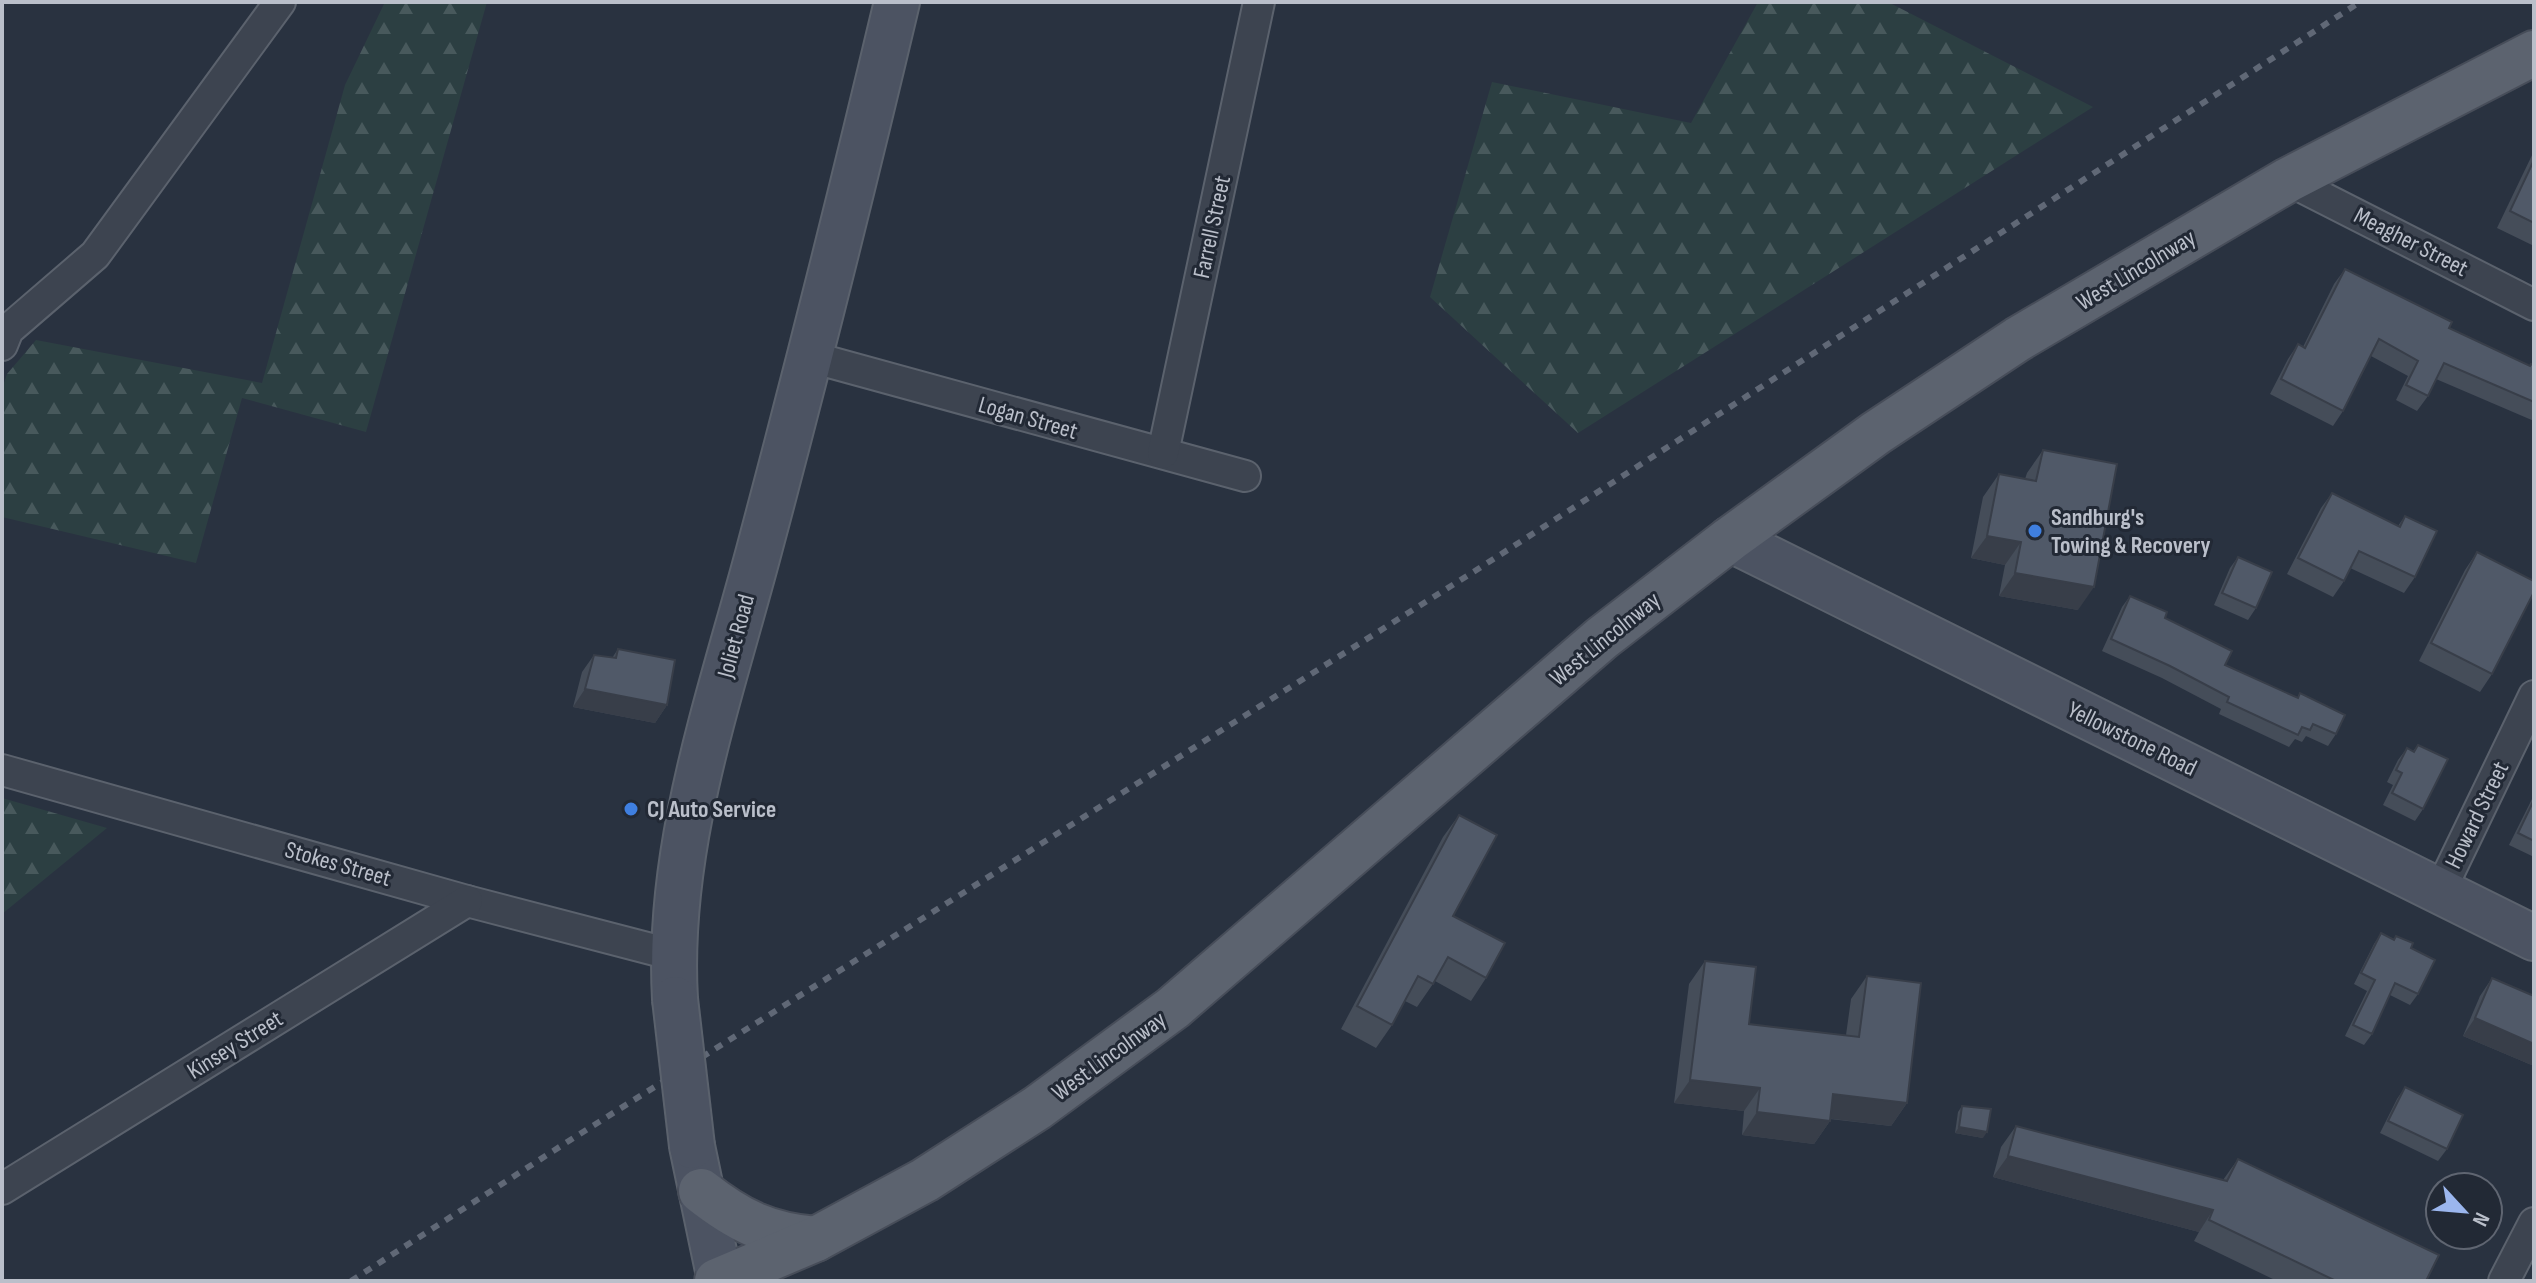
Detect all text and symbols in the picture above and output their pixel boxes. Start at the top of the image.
street label: Farrell Street [1187,173,1237,281]
street label: Meagher Street [2349,201,2473,283]
street label: West Lincolnway [2071,223,2201,317]
street label: Logan Street [975,390,1081,446]
place label: Sandburg's Towing & Recovery [2051,503,2211,560]
marker: Sandburg's Towing & Recovery [2026,522,2044,540]
street label: West Lincolnway [1544,586,1666,692]
street label: Joliet Road [711,591,761,682]
street label: Yellowstone Road [2063,695,2201,783]
street label: Howard Street [2439,757,2515,873]
place label: CJ Auto Service [647,795,776,824]
marker: CJ Auto Service [622,800,640,818]
street label: Stokes Street [282,835,394,893]
street label: Kinsey Street [182,1004,288,1086]
street label: West Lincolnway [1046,1005,1172,1107]
north arrow [2424,1171,2504,1251]
text: N [2466,1208,2495,1230]

